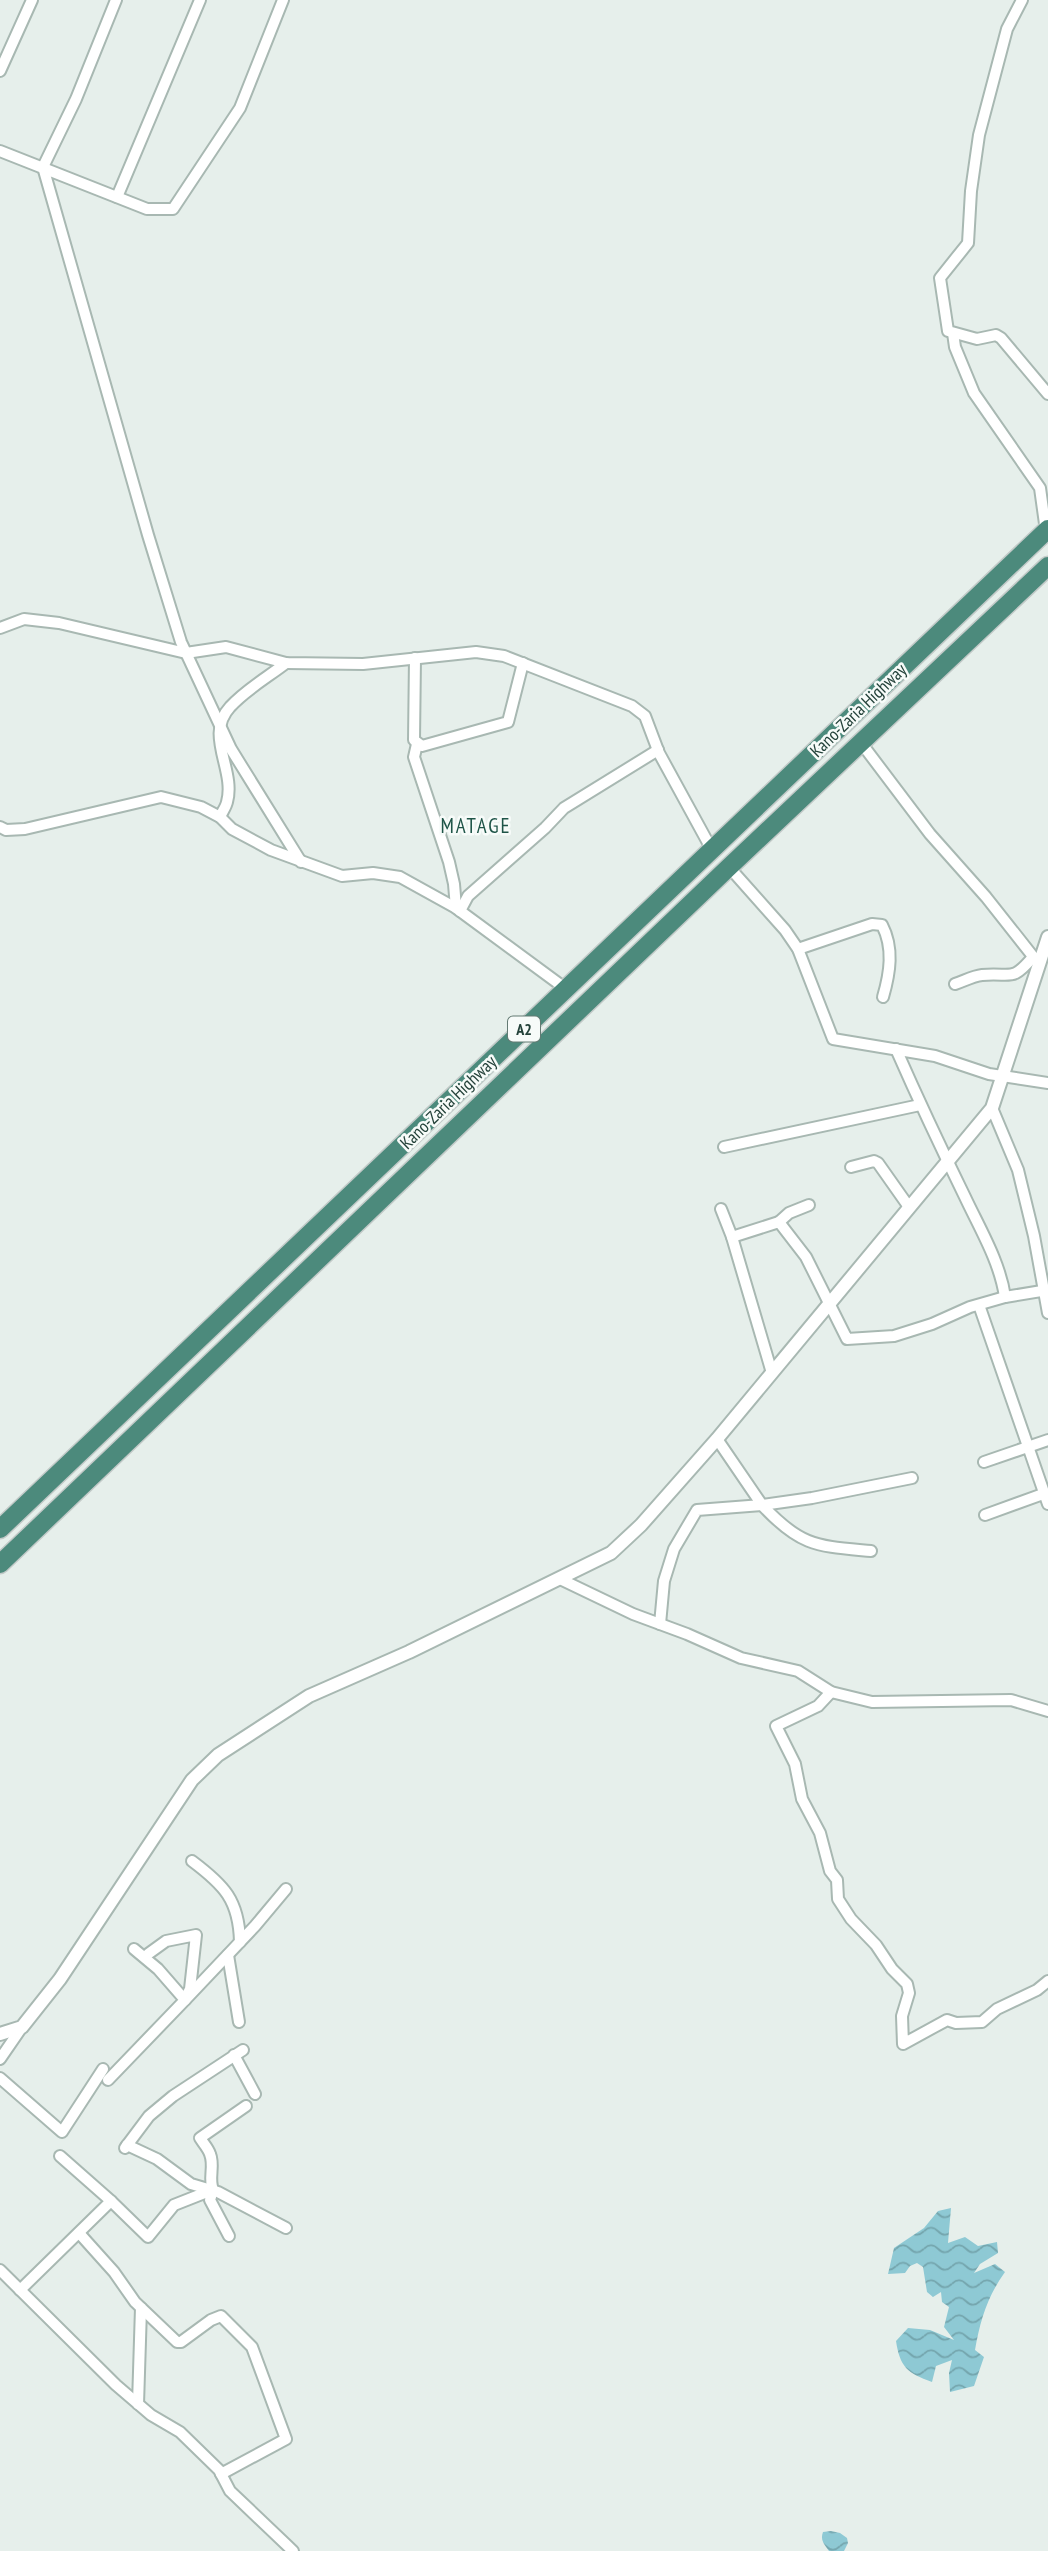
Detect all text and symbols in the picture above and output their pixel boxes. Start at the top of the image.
street label: Kano-Zaria Highway [805,658,911,762]
district label: MATAGE [440,812,512,839]
road number: A2 [508,1016,540,1042]
street label: Kano-Zaria Highway [395,1050,501,1154]

